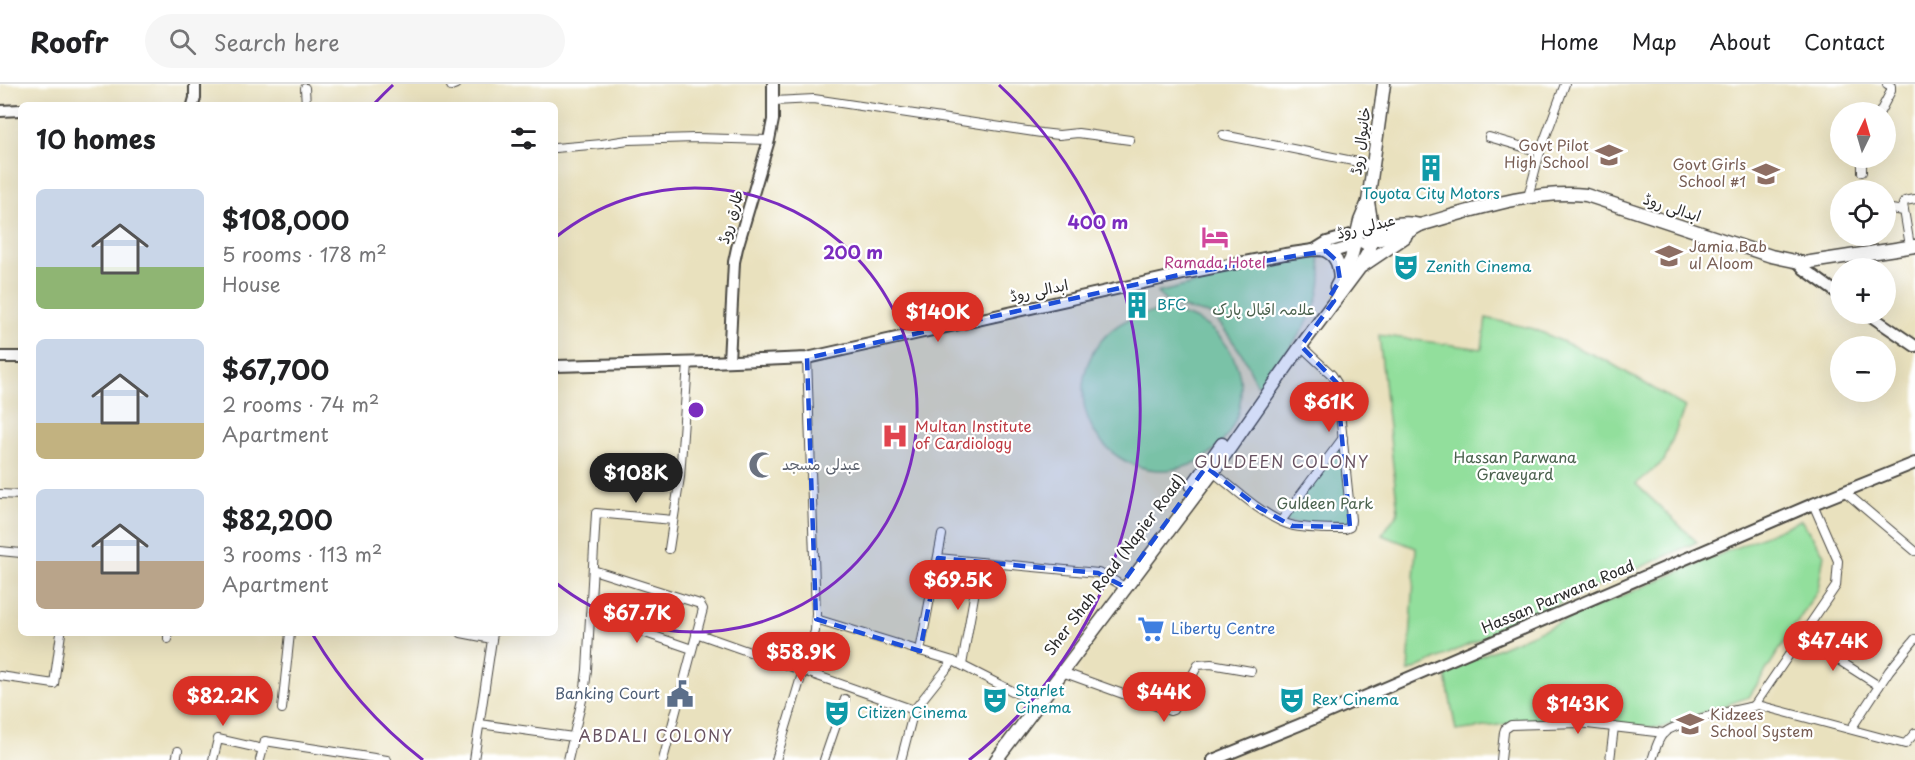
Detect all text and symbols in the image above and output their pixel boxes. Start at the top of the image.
search box [145,14,565,68]
text: Roofr [30,20,109,63]
icon: search [166,25,199,58]
text: Search here [214,25,339,58]
text: Home [1540,25,1599,57]
text: Map [1632,25,1677,57]
text: About [1710,25,1771,57]
text: Contact [1804,25,1885,57]
north arrow [1830,102,1896,168]
map controls [1830,102,1896,402]
street label: خانیوال روڈ [1343,105,1376,176]
text: 10 homes [36,119,156,158]
icon: filters [507,122,540,155]
place label: Govt Pilot High School [1504,133,1589,173]
school or university icon: Govt Pilot High School [1594,140,1624,170]
place label: Govt Girls School #1 [1672,152,1746,192]
building icon: Toyota City Motors [1416,153,1446,183]
school or university icon: Govt Girls School #1 [1751,159,1781,189]
button: locate [1830,180,1896,246]
place label: Toyota City Motors [1362,181,1500,204]
street label: ابدالی روڈ [1641,186,1704,227]
street label: طارق روڈ [711,187,748,246]
text: $108,000 [222,200,349,239]
street label: عبدلی روڈ [1334,207,1397,244]
text: 400 m [1068,208,1128,235]
icon: home [84,213,156,285]
hotel icon: Ramada Hotel [1200,222,1230,252]
place label: Jamia Bab ul Aloom [1689,234,1767,274]
text: 200 m [823,238,883,265]
text: 5 rooms · 178 m² [222,239,387,269]
school or university icon: Jamia Bab ul Aloom [1654,241,1684,271]
place label: Ramada Hotel [1164,250,1266,273]
theatre icon: Zenith Cinema [1391,252,1421,282]
place label: Zenith Cinema [1426,254,1532,277]
button: + [1830,258,1896,324]
text: House [222,269,281,299]
street label: ابدالی روڈ [1007,272,1070,307]
building icon: BFC [1122,290,1152,320]
pin: $140K [896,292,980,343]
place label: BFC [1157,292,1187,315]
text: $140K [906,296,970,326]
park label: علامہ اقبال پارک [1212,297,1316,320]
button: − [1830,336,1896,402]
text: $67,700 [222,350,329,389]
icon: home [84,363,156,435]
pin: $61K [1293,382,1365,433]
text: $61K [1304,386,1354,416]
text: 2 rooms · 74 m² [222,389,379,419]
centre of rings [686,400,706,420]
place label: Multan Institute of Cardiology [915,414,1032,454]
text: Apartment [222,419,329,449]
hospital icon: Multan Institute of Cardiology [880,421,910,451]
park label: Hassan Parwana Graveyard [1453,445,1577,485]
district label: GULDEEN COLONY [1194,449,1370,473]
mosque icon: عبدلی مسجد [747,450,777,480]
place label: عبدلی مسجد [782,452,860,475]
pin: $108K [594,453,678,504]
text: $108K [604,457,668,487]
street label: Sher Shah Road (Napier Road) [1038,468,1190,660]
park label: Guldeen Park [1277,491,1373,514]
text: $82,200 [222,500,333,539]
icon: home [84,513,156,585]
text: 3 rooms · 113 m² [222,539,382,569]
street label: Hassan Parwana Road [1477,553,1638,638]
pin: $69.5K [909,560,1007,611]
text: $69.5K [923,564,993,594]
text: Apartment [222,569,329,599]
pin: $67.7K [588,593,686,644]
text: $67.7K [603,597,671,627]
supermarket icon: Liberty Centre [1136,614,1166,644]
place label: Liberty Centre [1171,616,1275,639]
pin: $47.4K [1784,621,1882,672]
text: $47.4K [1797,625,1869,655]
pin: $58.9K [752,632,850,683]
text: $58.9K [766,636,836,666]
pin: $44K [1128,672,1200,723]
pin: $82.2K [174,676,272,727]
text: $44K [1137,676,1191,706]
place label: Starlet Cinema [1015,678,1072,718]
public building icon: Banking Court [665,679,695,709]
text: $82.2K [187,680,259,710]
place label: Banking Court [555,681,660,704]
pin: $143K [1536,684,1620,735]
theatre icon: Starlet Cinema [980,685,1010,715]
theatre icon: Rex Cinema [1277,685,1307,715]
place label: Rex Cinema [1312,687,1399,710]
text: $143K [1546,688,1610,718]
theatre icon: Citizen Cinema [822,698,852,728]
place label: Citizen Cinema [857,700,968,723]
place label: Kidzees School System [1710,702,1813,742]
school or university icon: Kidzees School System [1675,709,1705,739]
district label: ABDALI COLONY [578,723,734,747]

